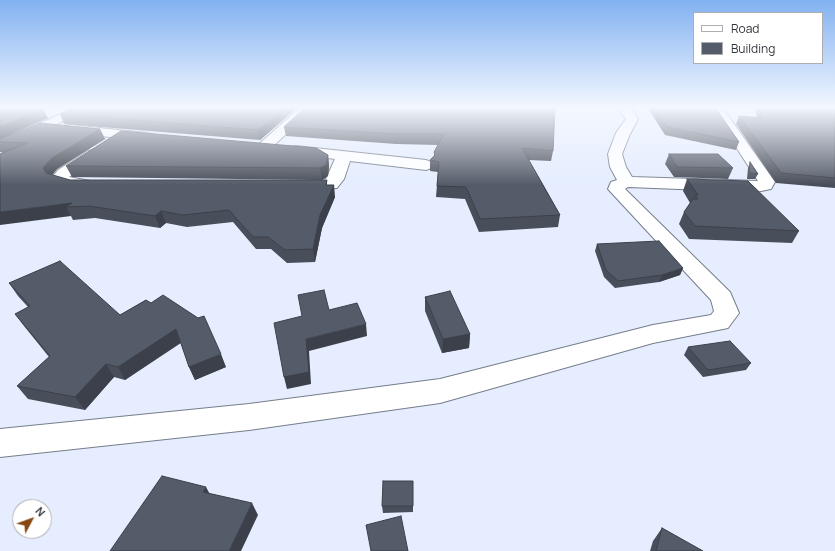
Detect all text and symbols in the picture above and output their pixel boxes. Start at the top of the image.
legend [693,12,823,64]
text: Road [731,20,759,37]
text: Building [731,40,775,57]
north arrow [12,499,52,539]
text: N [32,504,49,519]

